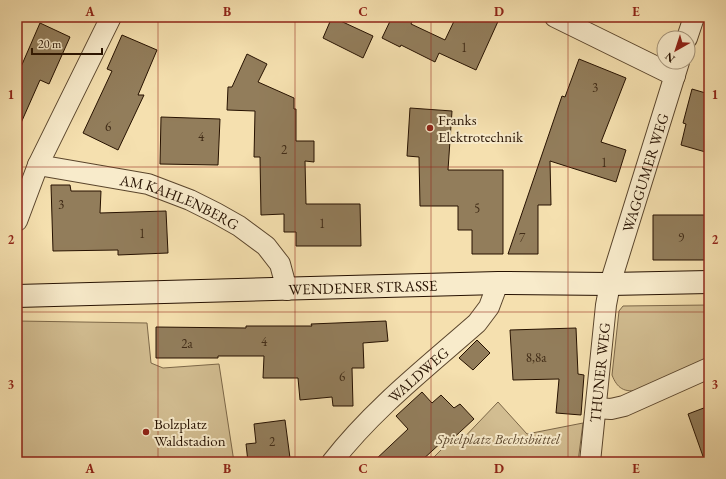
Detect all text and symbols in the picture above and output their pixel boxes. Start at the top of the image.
text: A [84,3,95,20]
text: B [223,3,231,20]
text: C [358,3,368,20]
text: D [494,3,504,20]
text: E [632,3,640,20]
scale bar [32,30,102,56]
north arrow [656,30,696,70]
text: 20 m [38,36,62,52]
house number: 1 [461,39,467,56]
text: N [662,49,678,66]
house number: 3 [592,79,598,96]
text: 1 [8,86,15,103]
text: 1 [712,86,719,103]
place label: Franks Elektrotechnik [438,110,524,146]
street label: WAGGUMER WEG [617,111,672,234]
house number: 6 [105,118,111,135]
marker: Franks Elektrotechnik [425,123,435,133]
house number: 4 [198,128,205,145]
house number: 2 [281,141,288,158]
house number: 1 [601,154,607,171]
street label: AM KAHLENBERG [117,170,243,234]
house number: 3 [58,196,64,213]
house number: 5 [474,200,480,217]
house number: 1 [319,215,325,232]
house number: 1 [139,225,145,242]
house number: 7 [519,229,526,246]
house number: 9 [678,229,685,246]
text: 2 [8,231,15,248]
text: 2 [712,231,719,248]
street label: WENDENER STRASSE [288,275,438,298]
street label: THUNER WEG [585,321,614,423]
house number: 4 [261,333,268,350]
house number: 2a [181,335,194,352]
street label: WALDWEG [384,342,452,406]
house number: 8,8a [526,349,547,366]
house number: 6 [339,368,345,385]
text: 3 [8,376,15,393]
text: 3 [712,376,719,393]
place label: Bolzplatz Waldstadion [154,414,226,450]
marker: Bolzplatz Waldstadion [141,427,151,437]
park label: Spielplatz Bechtsbüttel [435,429,561,448]
house number: 2 [269,433,276,450]
text: A [84,460,95,477]
text: B [223,460,231,477]
text: C [358,460,368,477]
text: D [494,460,504,477]
text: E [632,460,640,477]

